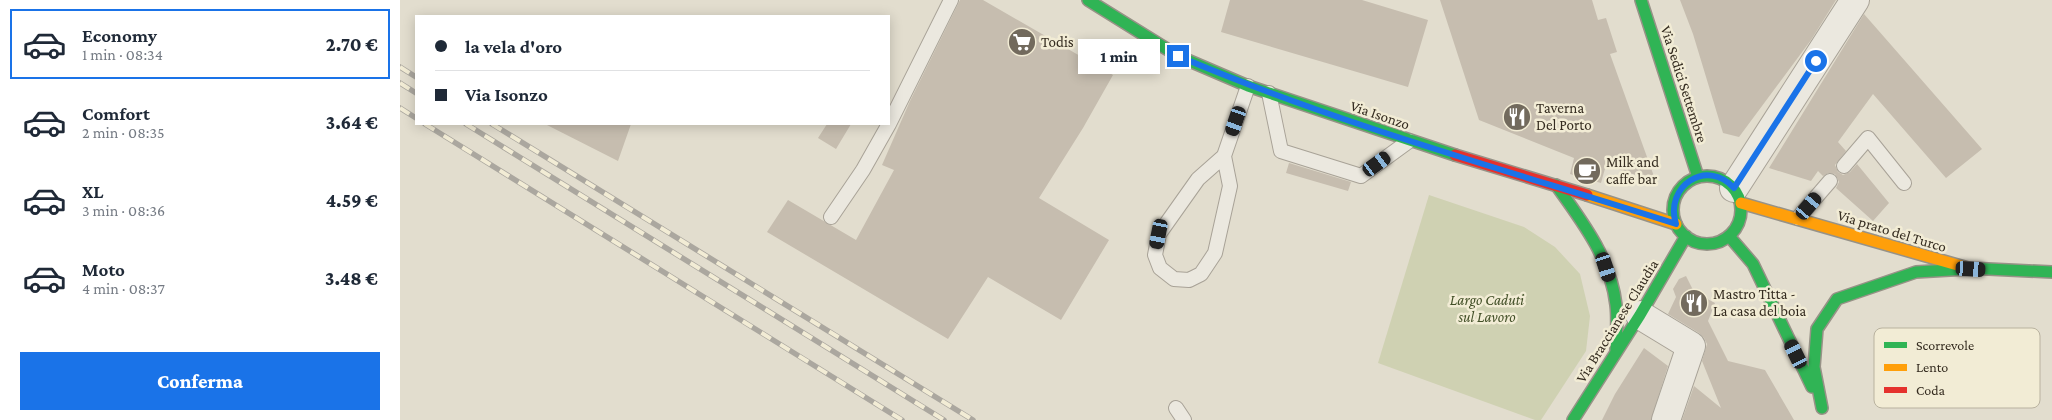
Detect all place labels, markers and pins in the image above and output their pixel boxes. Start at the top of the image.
supermarket icon: Todis [1007,27,1037,57]
place label: Todis [1041,34,1074,50]
place label: Taverna Del Porto [1536,100,1592,133]
restaurant icon: Taverna Del Porto [1502,102,1532,132]
place label: Milk and caffe bar [1606,154,1659,187]
cafe icon: Milk and caffe bar [1572,156,1602,186]
place label: Mastro Titta - La casa del boia [1713,286,1806,319]
restaurant icon: Mastro Titta - La casa del boia [1679,288,1709,318]

